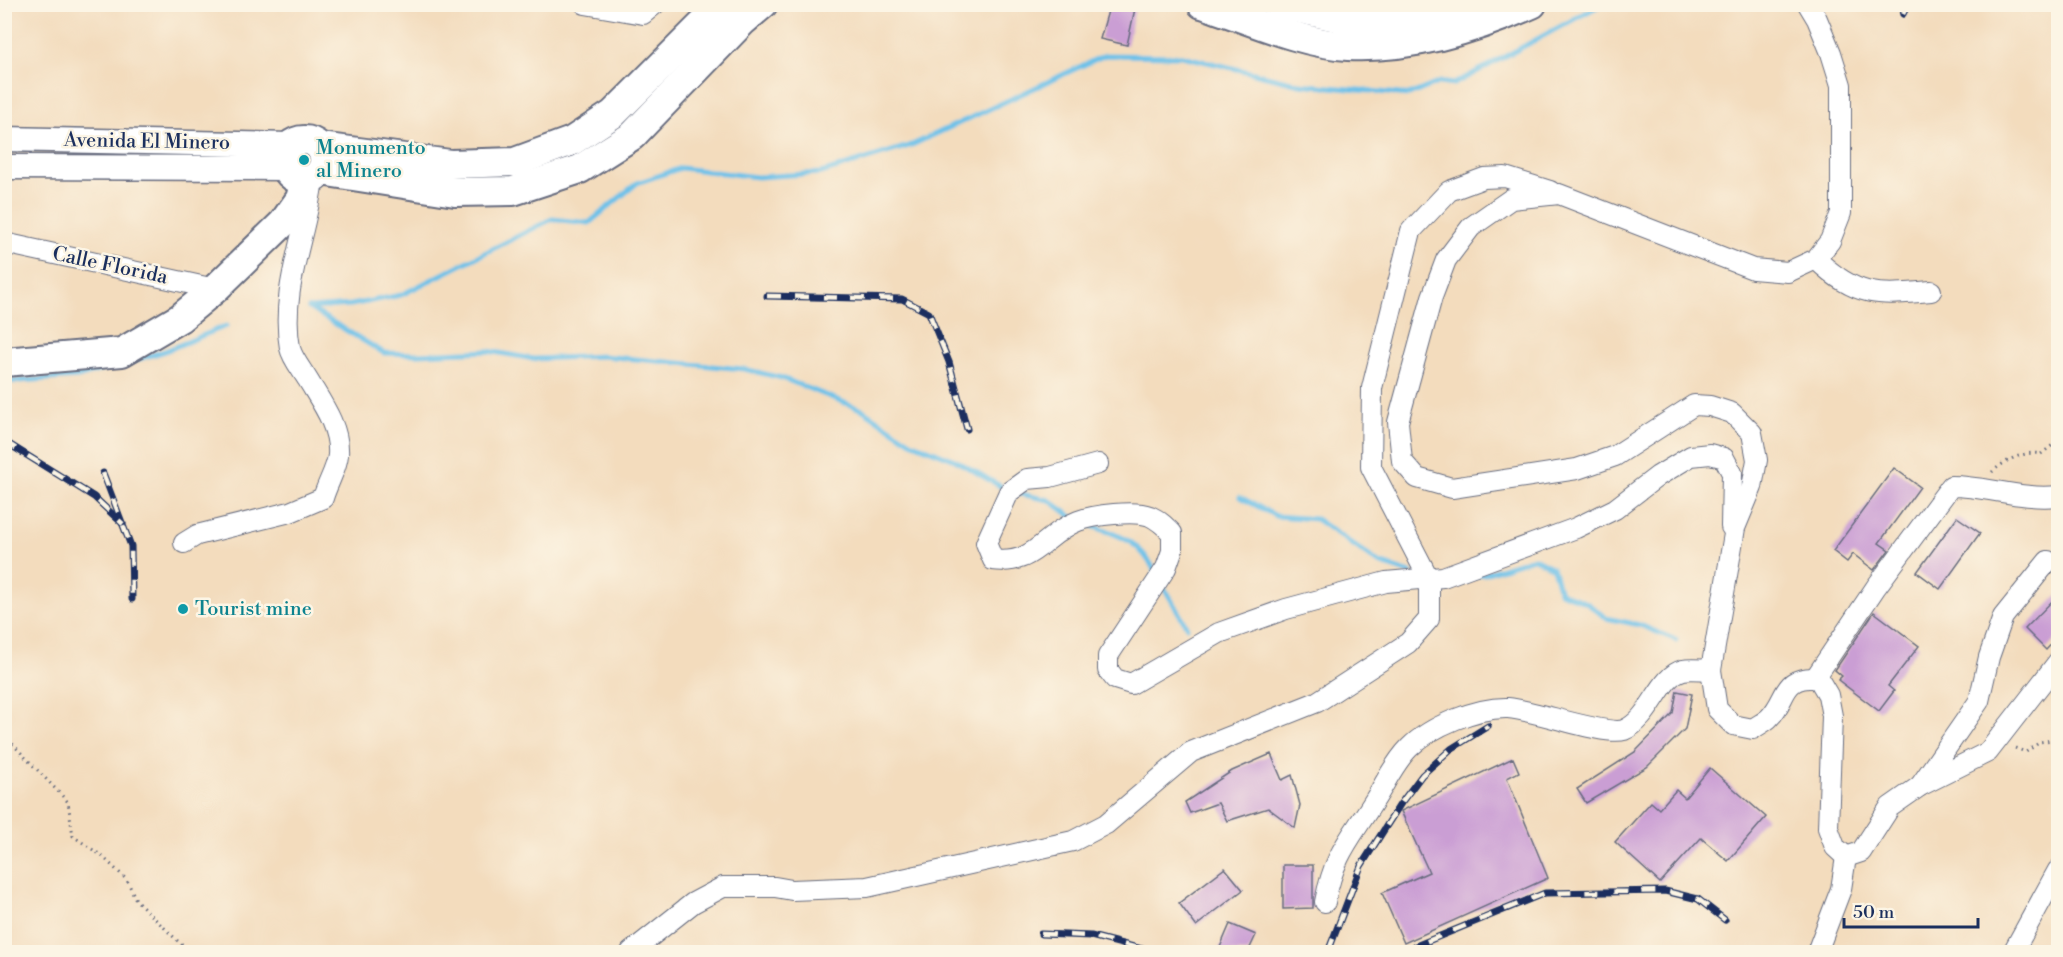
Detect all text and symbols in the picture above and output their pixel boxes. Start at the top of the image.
street label: Avenida El Minero [63,128,230,156]
place label: Monumento al Minero [316,136,426,184]
marker: Monumento al Minero [297,153,311,167]
street label: Calle Florida [50,242,171,291]
place label: Tourist mine [195,597,312,622]
marker: Tourist mine [176,602,190,616]
scale bar [1844,891,1978,929]
text: 50 m [1853,901,1895,924]

